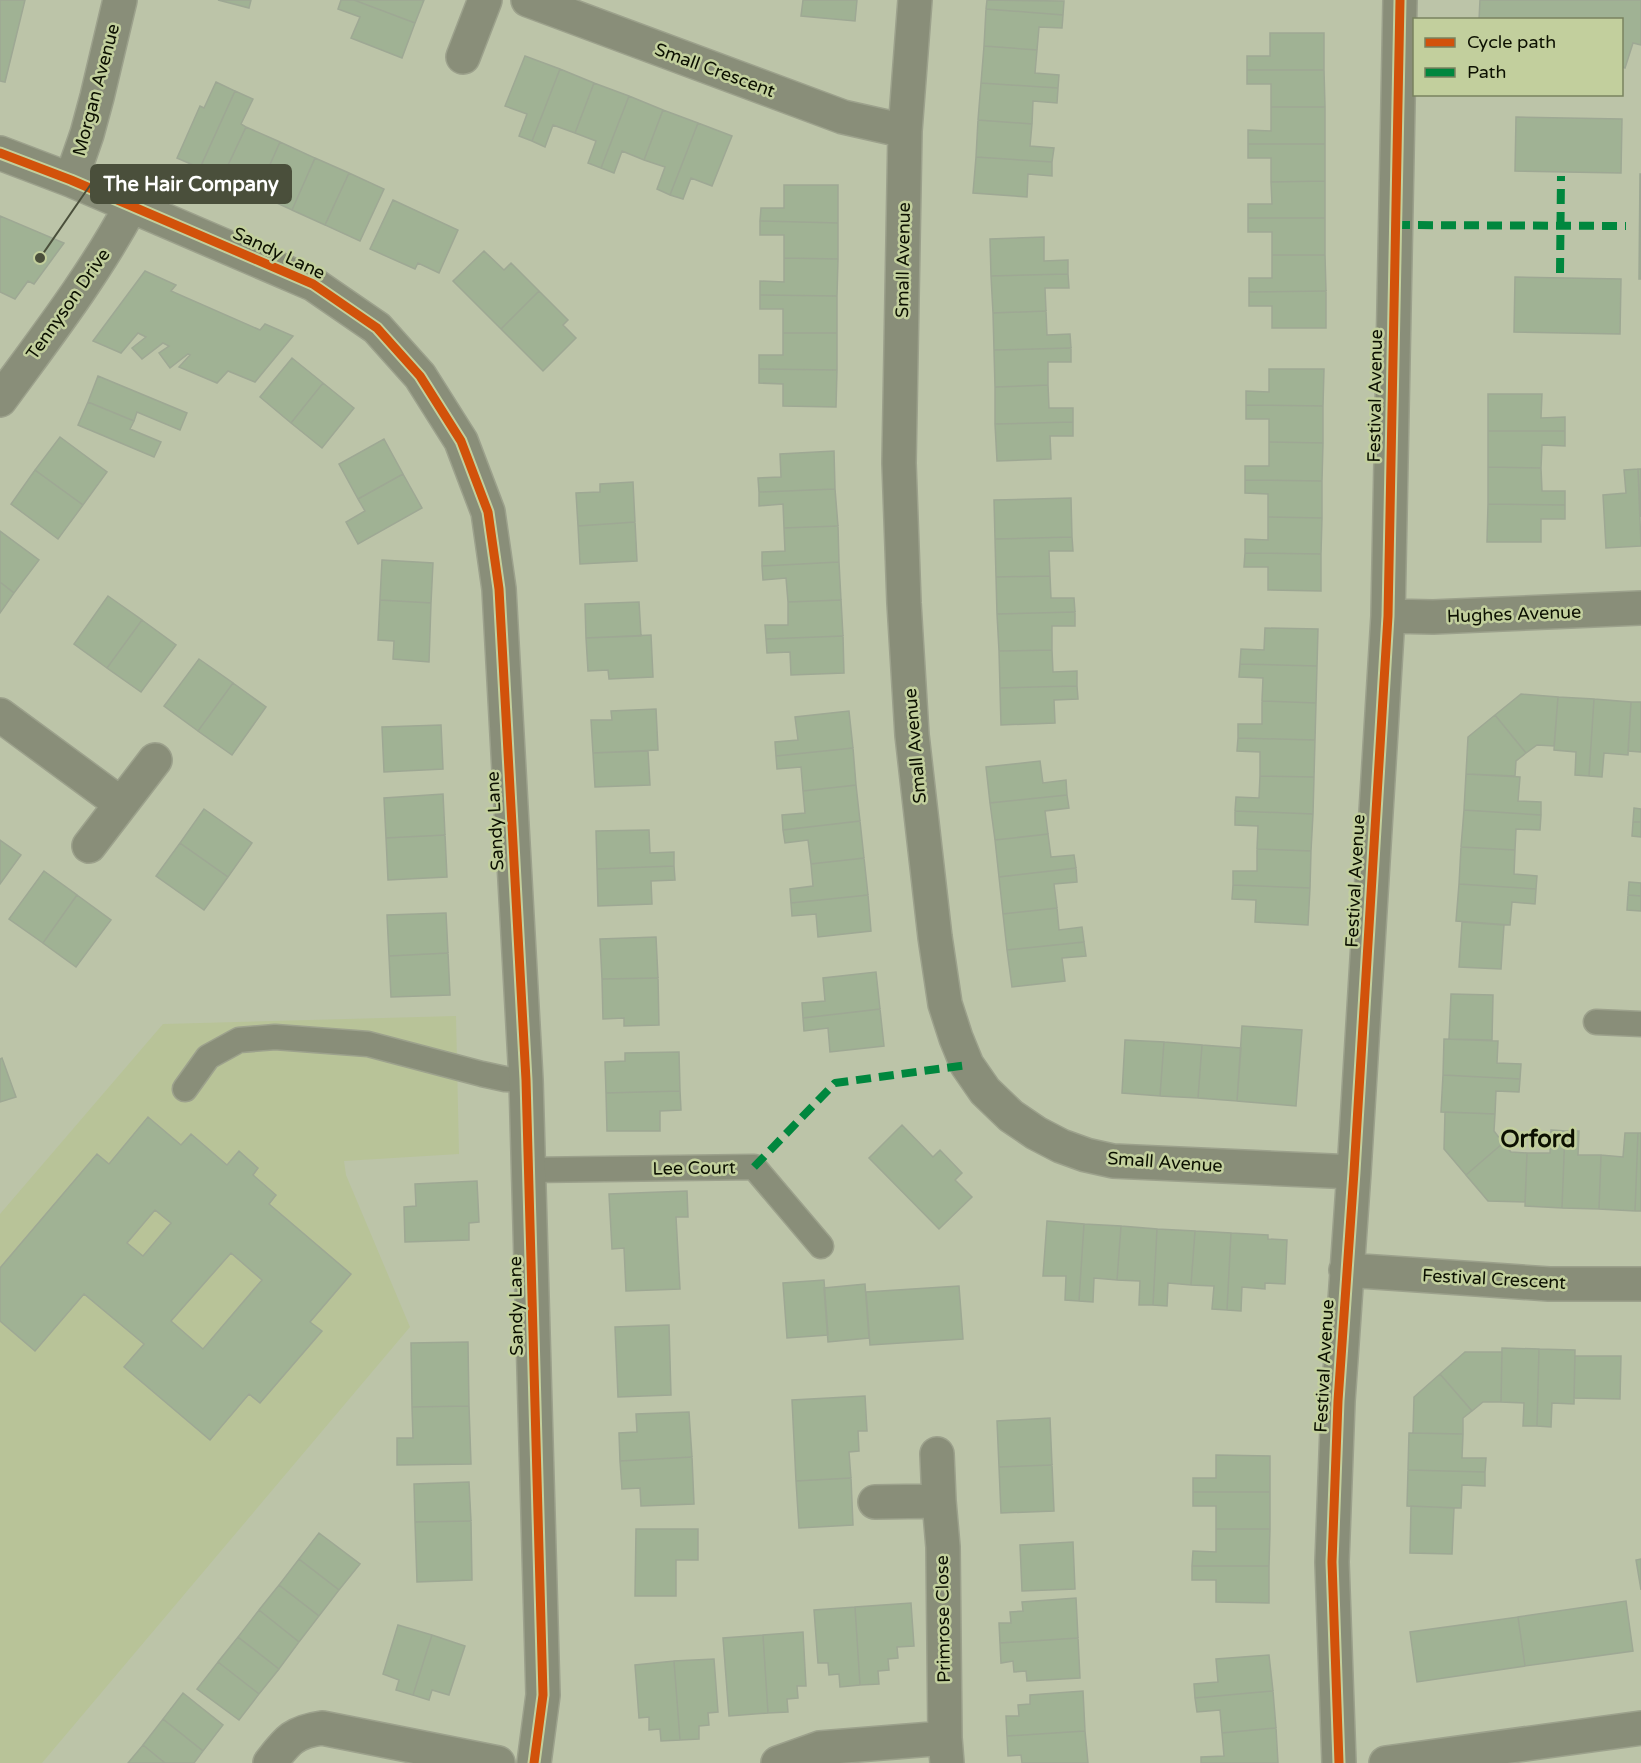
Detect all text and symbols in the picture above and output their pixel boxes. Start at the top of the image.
legend [1413,18,1623,96]
street label: Morgan Avenue [68,21,124,159]
text: Cycle path [1467,31,1556,53]
street label: Small Crescent [652,38,778,102]
text: Path [1467,61,1506,83]
callout: The Hair Company [91,165,291,203]
text: The Hair Company [102,173,279,197]
street label: Small Avenue [891,202,915,318]
street label: Sandy Lane [229,222,329,284]
street label: Tennyson Drive [21,244,115,364]
street label: Festival Avenue [1363,329,1387,463]
street label: Hughes Avenue [1446,601,1582,627]
street label: Small Avenue [899,687,931,805]
street label: Sandy Lane [481,771,509,871]
street label: Festival Avenue [1341,814,1369,948]
district label: Orford [1500,1125,1576,1154]
street label: Small Avenue [1107,1147,1223,1177]
street label: Lee Court [652,1156,736,1180]
street label: Sandy Lane [504,1256,528,1356]
street label: Festival Crescent [1421,1264,1567,1294]
street label: Festival Avenue [1310,1299,1338,1433]
street label: Primrose Close [931,1555,955,1683]

